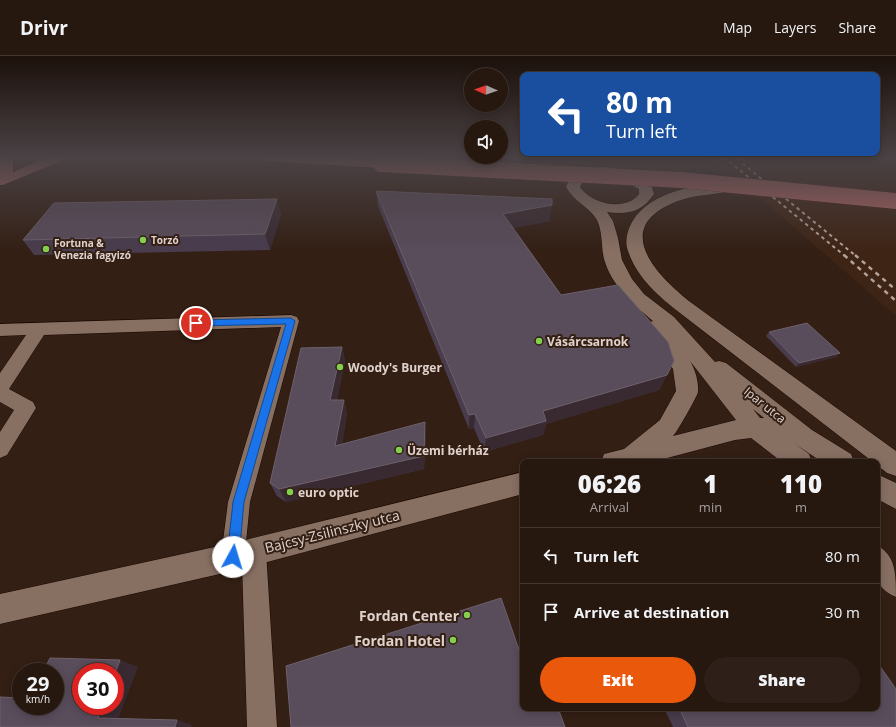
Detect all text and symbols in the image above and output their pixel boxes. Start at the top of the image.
text: Drivr [20,15,68,41]
text: Map [723,18,752,37]
text: Layers [774,18,816,37]
text: Share [838,18,876,37]
north arrow [464,68,508,112]
map controls [464,68,508,164]
text: 80 m [606,83,673,121]
icon: left [540,88,592,140]
text: Turn left [606,119,677,143]
button: sound [464,120,508,164]
place label: Torzó [151,233,179,247]
marker: Torzó [138,235,148,245]
place label: Fortuna & Venezia fagyizó [54,236,131,262]
marker: Fortuna & Venezia fagyizó [41,244,51,254]
pin [179,306,213,340]
icon: arrive [185,312,207,334]
place label: Vásárcsarnok [547,333,629,350]
marker: Vásárcsarnok [534,336,544,346]
place label: Woody's Burger [348,359,442,376]
marker: Woody's Burger [335,362,345,372]
street label: Ipar utca [740,383,790,427]
place label: Üzemi bérház [407,442,489,459]
marker: Üzemi bérház [394,445,404,455]
text: 06:26 [578,467,641,500]
text: 1 [703,467,718,500]
text: 110 [780,467,822,500]
place label: euro optic [298,484,359,501]
marker: euro optic [285,487,295,497]
text: Arrival [590,498,629,516]
text: min [699,498,722,516]
text: m [795,498,807,516]
street label: Bajcsy-Zsilinszky utca [263,505,401,557]
position arrow [212,536,254,578]
icon: left [540,545,562,567]
text: Turn left [574,546,639,566]
text: 80 m [825,546,860,566]
icon: arrive [540,601,562,623]
text: Arrive at destination [574,602,729,622]
text: 30 m [825,602,860,622]
place label: Fordan Center [359,606,460,625]
marker: Fordan Center [462,610,472,620]
place label: Fordan Hotel [354,631,445,650]
marker: Fordan Hotel [448,635,458,645]
button: Exit [540,657,696,703]
button: Share [704,657,860,703]
speed limit sign: 30 [72,663,124,715]
text: 29 [27,670,49,697]
text: km/h [26,692,50,706]

